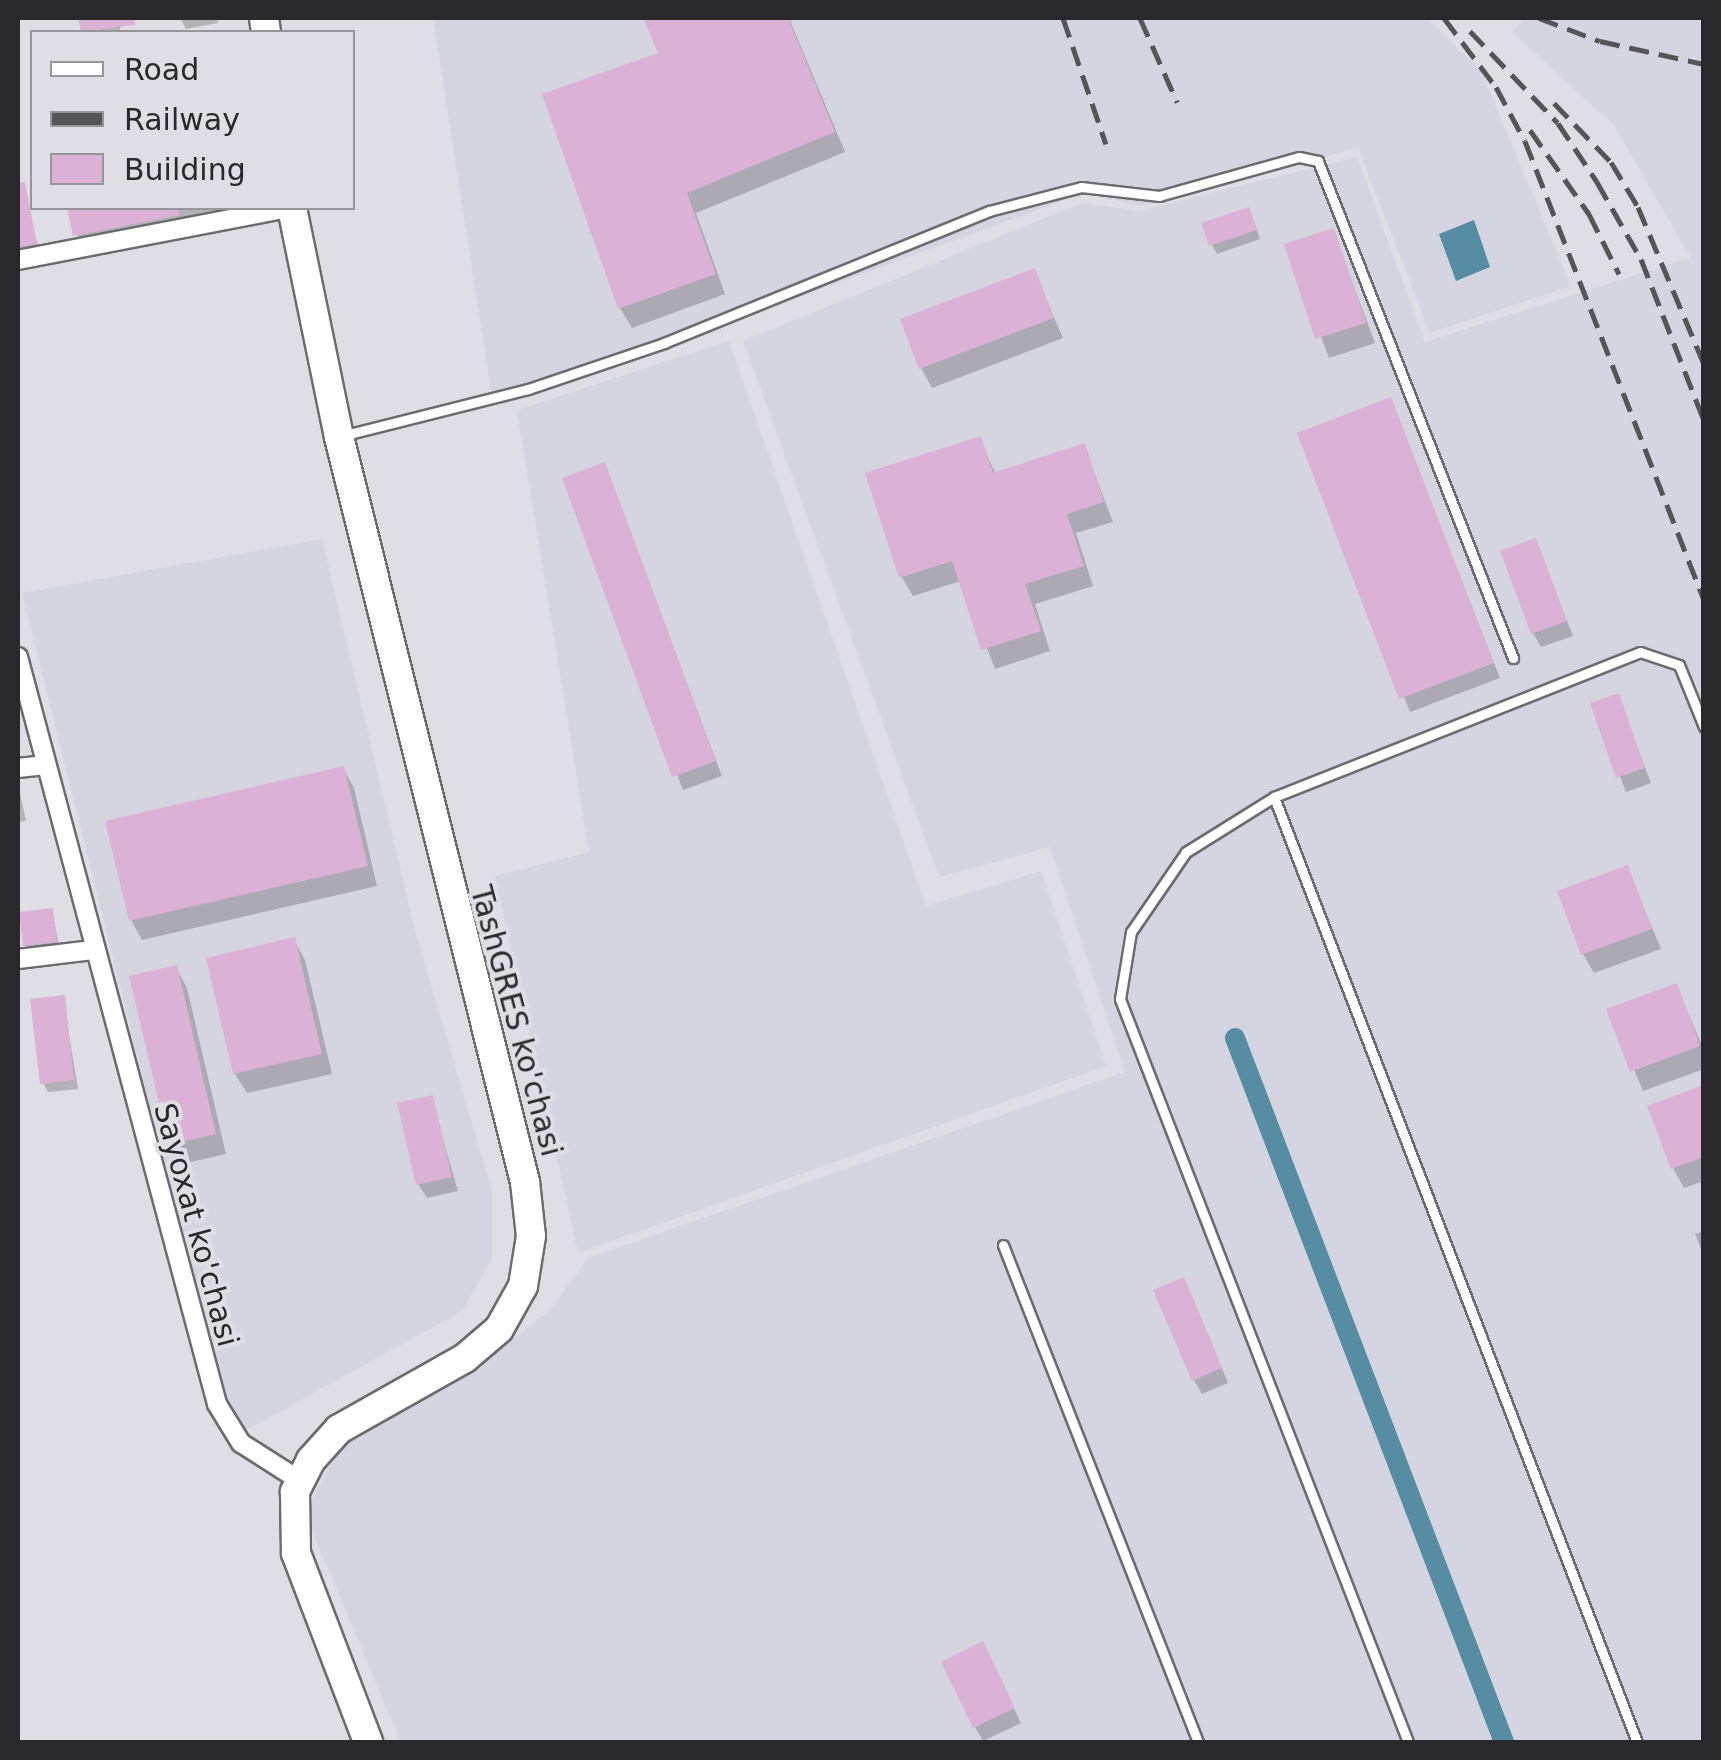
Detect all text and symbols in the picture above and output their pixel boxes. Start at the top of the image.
legend [30,30,355,210]
text: Road [124,52,199,87]
text: Railway [124,102,240,137]
text: Building [124,152,246,187]
street label: TashGRES ko'chasi [463,882,569,1160]
street label: Sayoxat ko'chasi [146,1099,246,1351]

